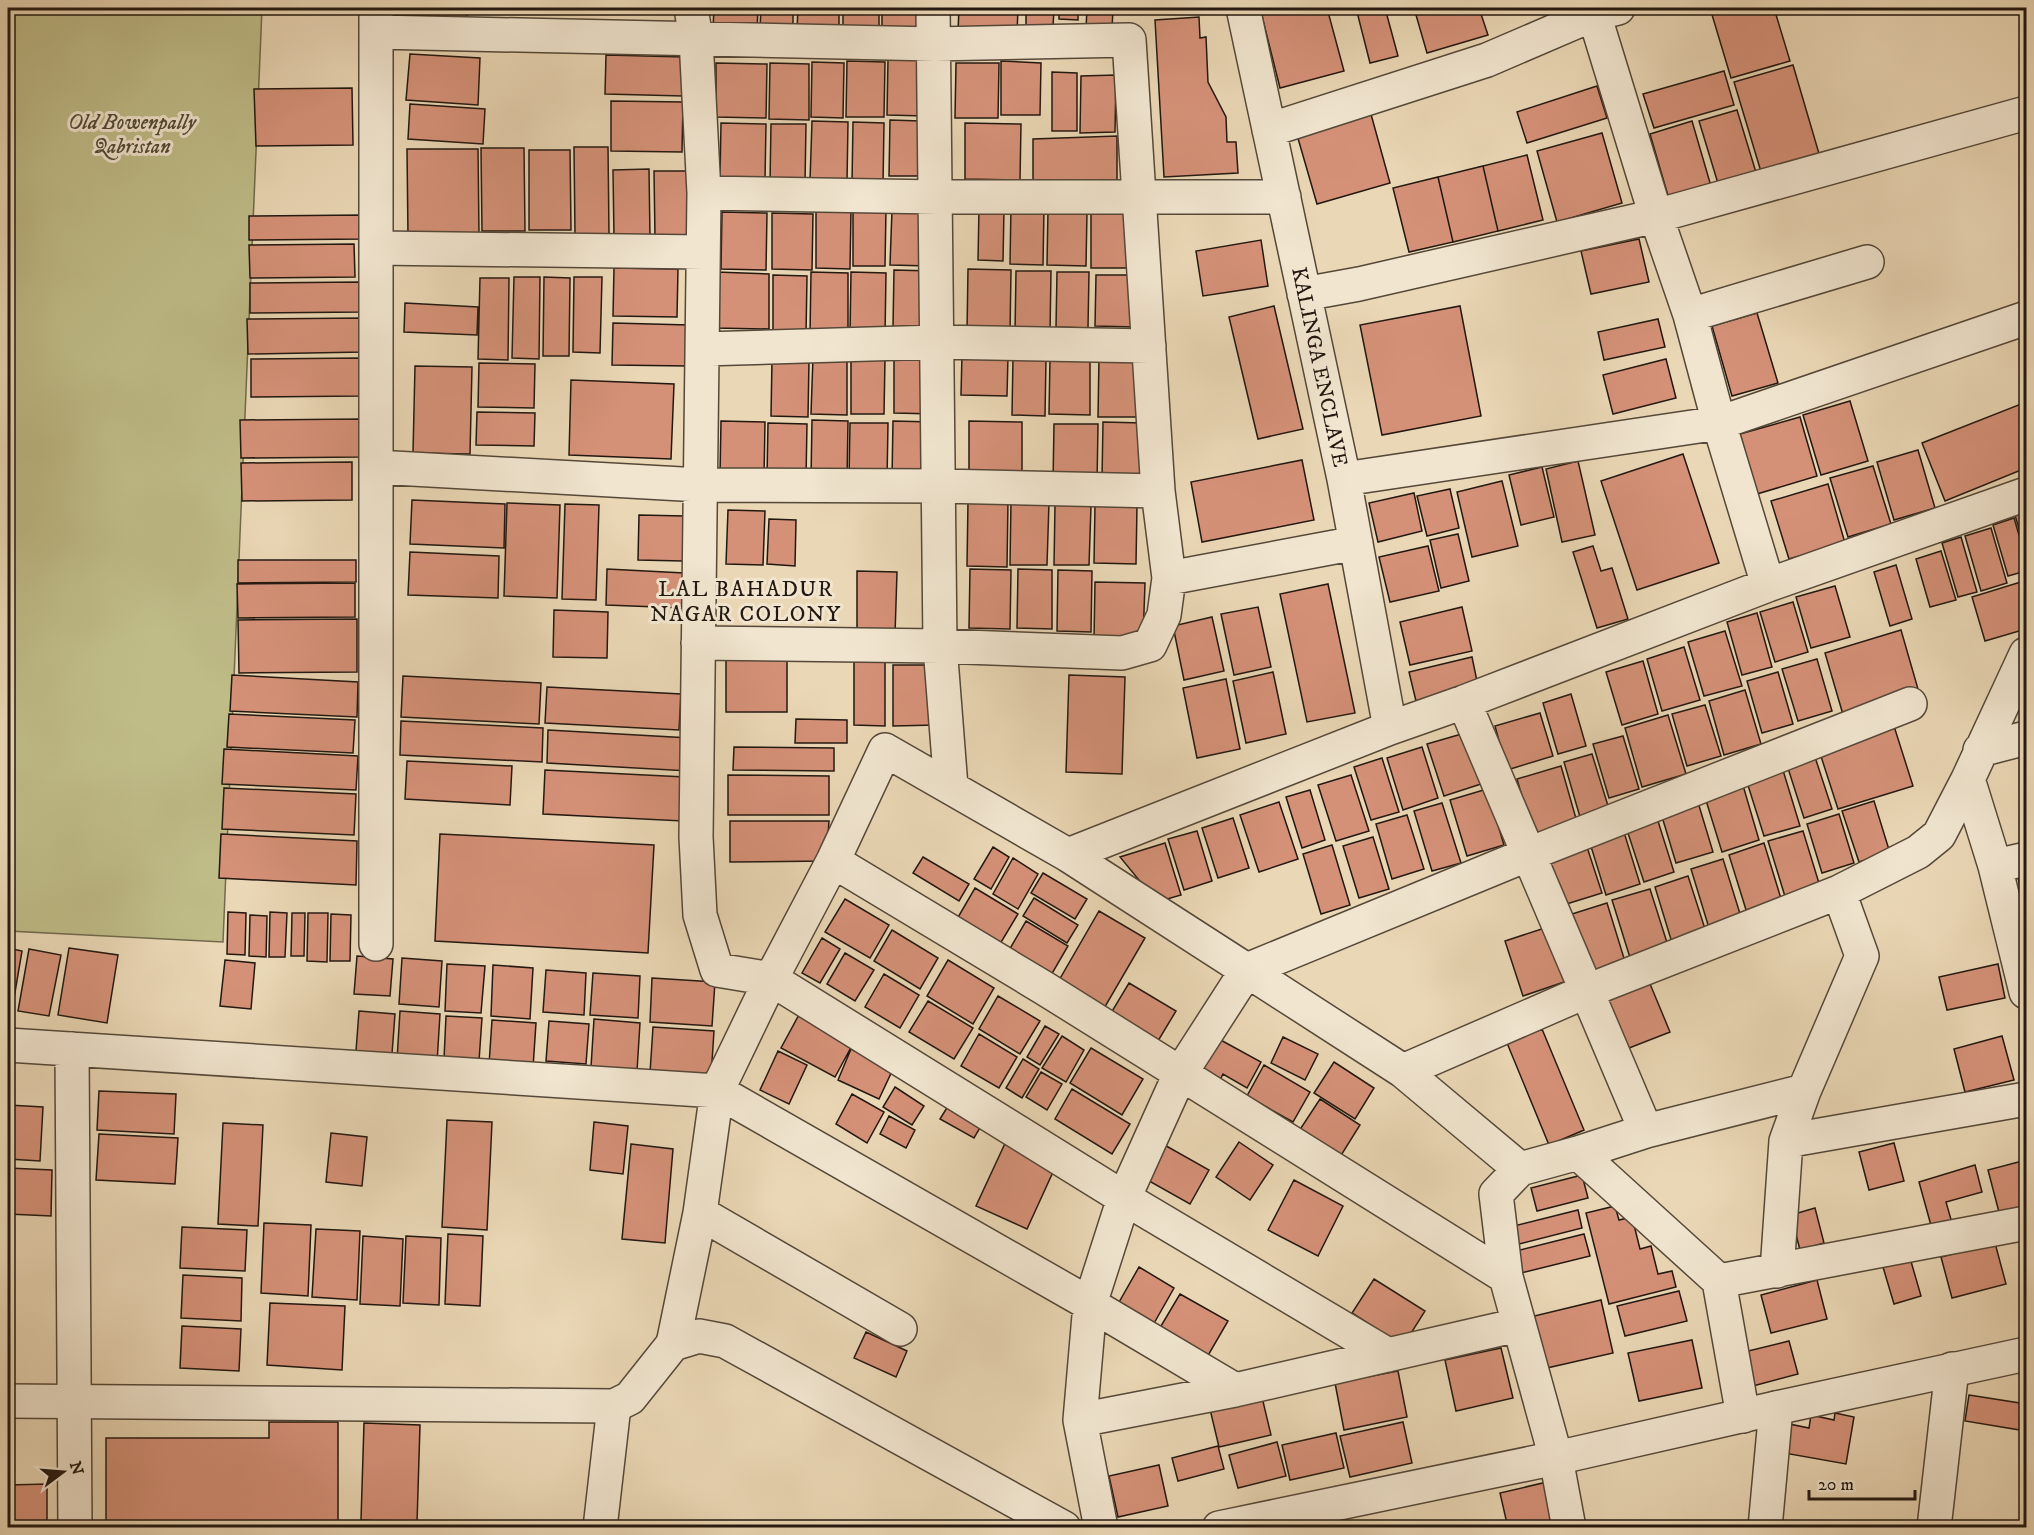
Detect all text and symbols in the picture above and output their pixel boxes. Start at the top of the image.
park label: Old Bowenpally Qabristan [68,110,198,160]
street label: KALINGA ENCLAVE [1285,265,1353,470]
district label: LAL BAHADUR NAGAR COLONY [650,576,842,628]
north arrow [33,1442,93,1502]
text: N [65,1459,88,1477]
scale bar [1809,1463,1916,1501]
text: 20 m [1818,1474,1854,1496]

